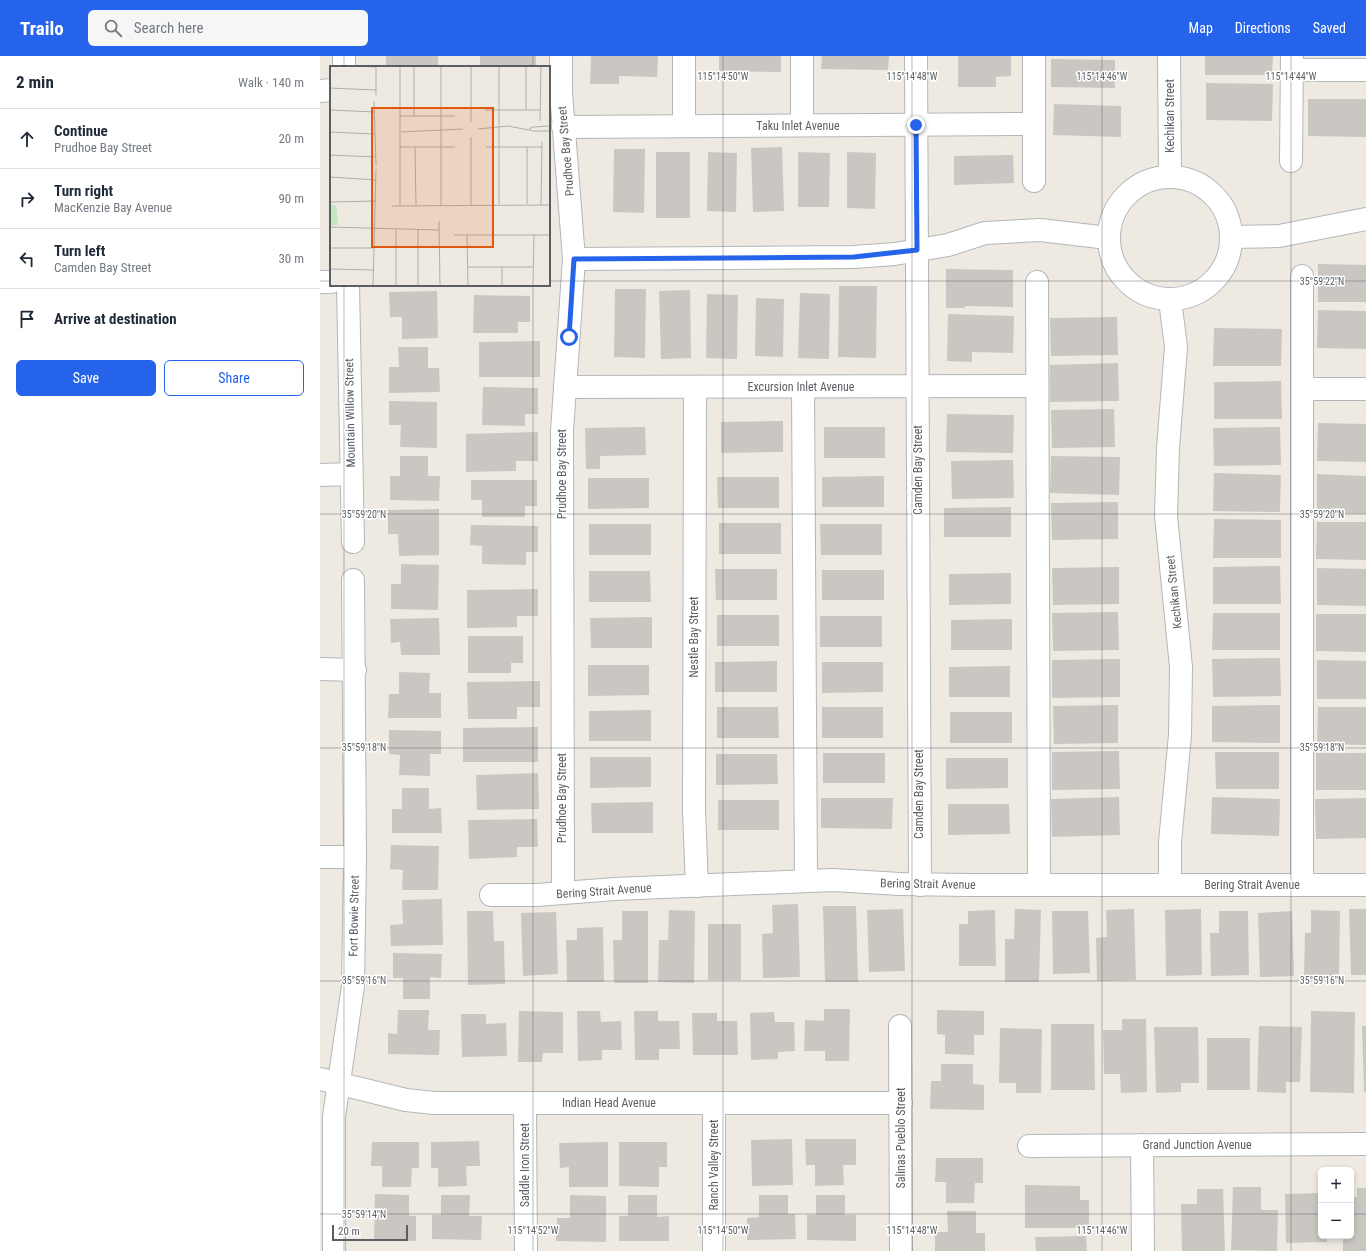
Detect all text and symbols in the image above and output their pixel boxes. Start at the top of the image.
search box [88,10,368,46]
text: Trailo [20,17,64,40]
icon: search [102,17,124,39]
text: Search here [134,19,203,37]
text: Map [1189,20,1213,36]
text: Directions [1235,20,1291,36]
text: Saved [1313,20,1346,36]
inset map [330,66,550,286]
text: 115°14'50"W [698,71,749,82]
text: 115°14'48"W [887,71,938,82]
text: 115°14'46"W [1077,71,1128,82]
text: 115°14'44"W [1266,71,1317,82]
text: 2 min [16,72,54,92]
text: Walk · 140 m [238,75,304,90]
street label: Kechikan Street [1163,79,1177,153]
street label: Prudhoe Bay Street [555,105,577,197]
route end [907,116,925,134]
street label: Taku Inlet Avenue [756,119,840,133]
text: Continue [54,122,108,140]
icon: ahead [16,128,38,150]
text: 20 m [278,131,304,146]
text: Prudhoe Bay Street [54,140,152,155]
text: Turn right [54,182,113,200]
icon: right [16,188,38,210]
text: 90 m [278,191,304,206]
text: MacKenzie Bay Avenue [54,200,172,215]
text: Turn left [54,242,105,260]
icon: left [16,248,38,270]
text: 30 m [278,251,304,266]
text: Camden Bay Street [54,260,151,275]
text: 35°59'22"N [1300,276,1344,287]
icon: arrive [16,308,38,330]
text: Arrive at destination [54,310,177,328]
route start [560,328,578,346]
street label: Mountain Willow Street [342,358,358,468]
button: Save [16,360,156,396]
button: Share [164,360,304,396]
street label: Excursion Inlet Avenue [748,380,855,394]
street label: Camden Bay Street [911,425,925,515]
street label: Prudhoe Bay Street [555,428,569,519]
text: 35°59'20"N [342,509,386,520]
text: 35°59'20"N [1300,509,1344,520]
street label: Kechikan Street [1163,554,1185,630]
street label: Nestle Bay Street [687,596,701,678]
text: 35°59'18"N [342,742,386,753]
text: 35°59'18"N [1300,742,1344,753]
street label: Camden Bay Street [912,749,926,839]
street label: Prudhoe Bay Street [555,752,569,843]
street label: Fort Bowie Street [346,875,362,957]
street label: Bering Strait Avenue [880,876,976,892]
street label: Bering Strait Avenue [1204,878,1300,892]
street label: Bering Strait Avenue [556,881,653,901]
text: 35°59'16"N [342,975,386,986]
text: 35°59'16"N [1300,975,1344,986]
street label: Salinas Pueblo Street [894,1087,908,1188]
street label: Indian Head Avenue [562,1096,656,1110]
street label: Ranch Valley Street [707,1119,721,1211]
street label: Saddle Iron Street [518,1122,532,1207]
street label: Grand Junction Avenue [1142,1138,1252,1152]
map controls [1318,1167,1354,1239]
button: + [1318,1167,1354,1203]
button: − [1318,1203,1354,1239]
text: 35°59'14"N [342,1209,386,1220]
scale bar [332,1223,408,1242]
text: 20 m [338,1225,360,1238]
text: 115°14'52"W [508,1225,559,1236]
text: 115°14'50"W [698,1225,749,1236]
text: 115°14'48"W [887,1225,938,1236]
text: 115°14'46"W [1077,1225,1128,1236]

